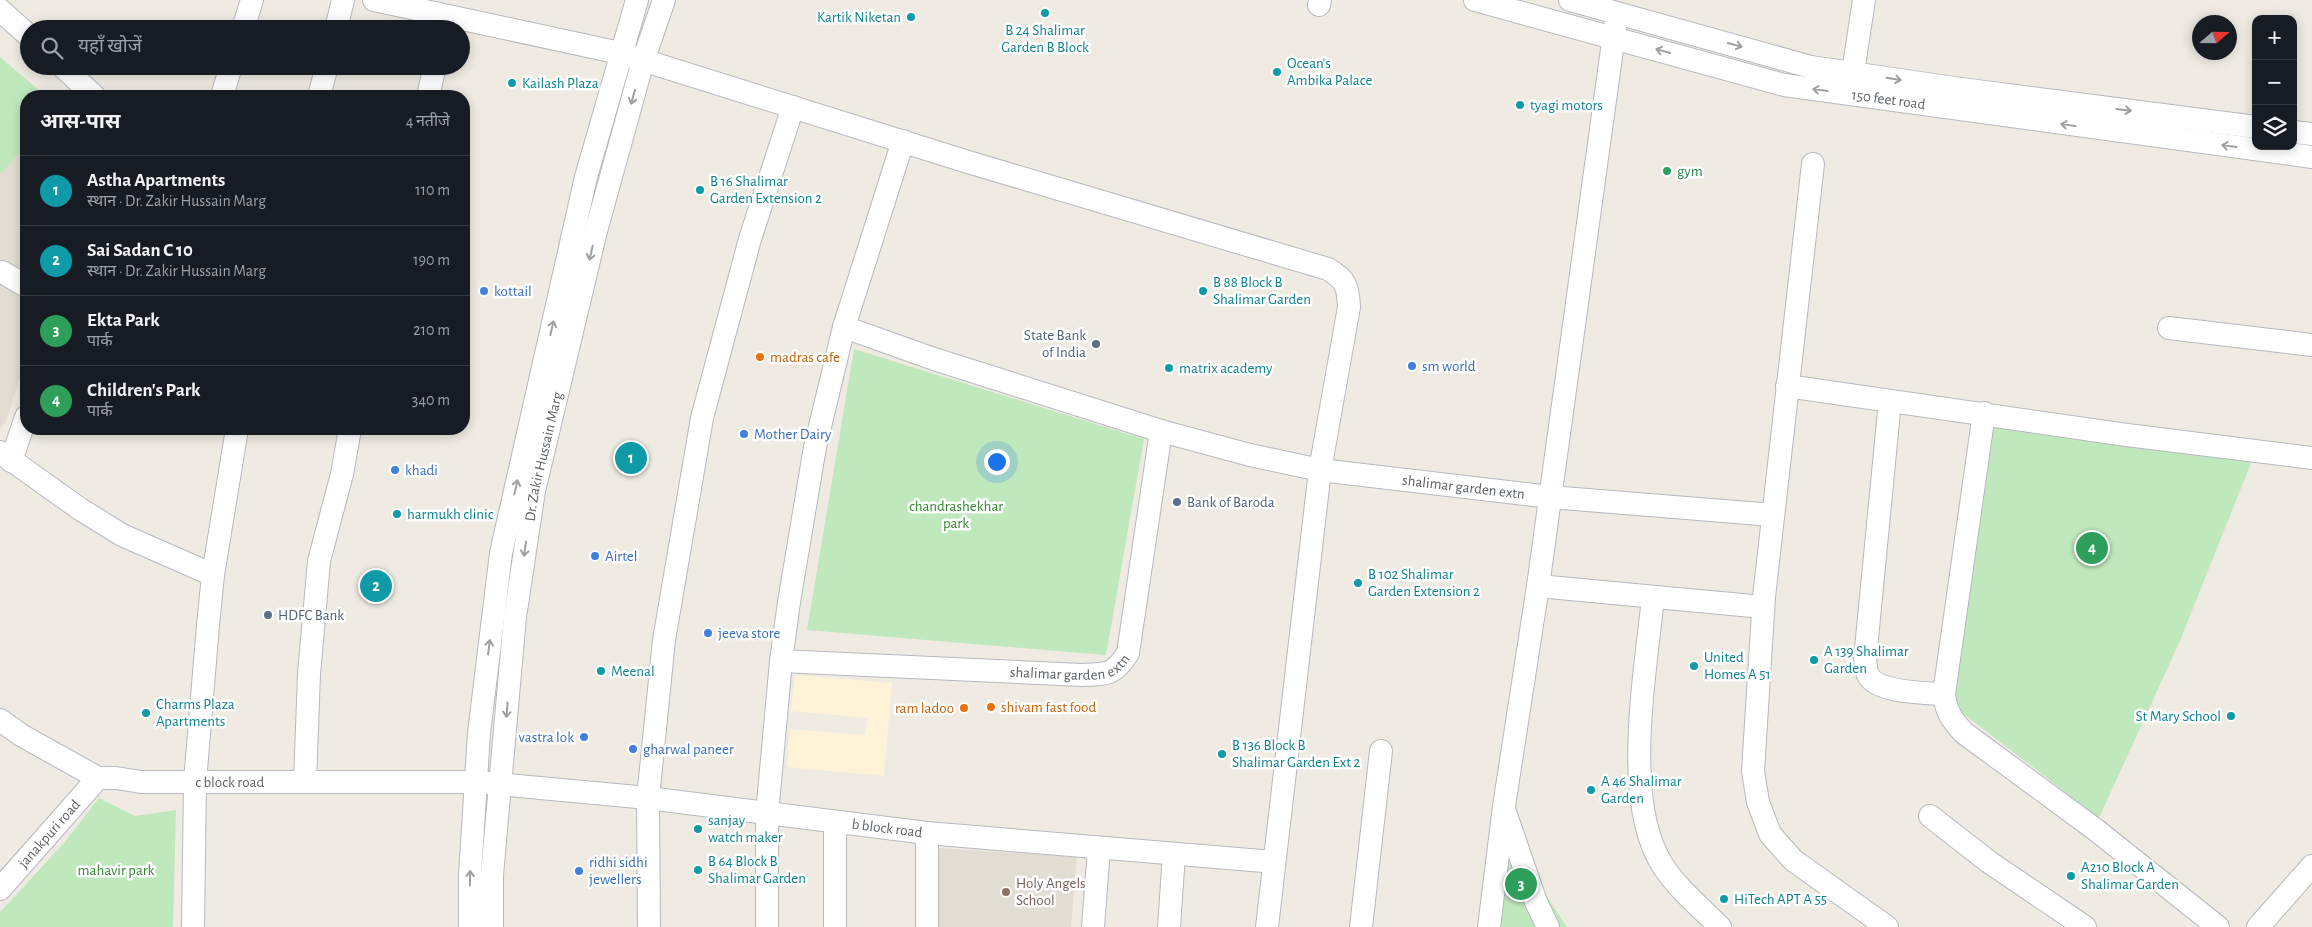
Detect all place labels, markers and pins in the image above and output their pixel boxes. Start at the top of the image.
marker: B 24 Shalimar Garden B Block [1039,7,1051,19]
place label: Kartik Niketan [817,10,901,25]
marker: Kartik Niketan [905,11,917,23]
place label: B 24 Shalimar Garden B Block [1001,23,1089,55]
place label: Ocean's Ambika Palace [1287,56,1373,88]
marker: Ocean's Ambika Palace [1271,66,1283,78]
place label: Kailash Plaza [522,76,599,91]
marker: Kailash Plaza [506,77,518,89]
place label: tyagi motors [1530,98,1603,113]
marker: tyagi motors [1514,99,1526,111]
place label: gym [1677,164,1703,179]
marker: gym [1661,165,1673,177]
place label: B 16 Shalimar Garden Extension 2 [710,174,822,206]
marker: B 16 Shalimar Garden Extension 2 [694,184,706,196]
place label: B 88 Block B Shalimar Garden [1213,275,1311,307]
place label: kottail [494,284,532,299]
marker: kottail [478,285,490,297]
marker: B 88 Block B Shalimar Garden [1197,285,1209,297]
place label: State Bank of India [1024,328,1086,360]
marker: State Bank of India [1090,338,1102,350]
place label: madras cafe [770,350,840,365]
marker: madras cafe [754,351,766,363]
place label: sm world [1422,359,1476,374]
marker: sm world [1406,360,1418,372]
place label: matrix academy [1179,361,1273,376]
marker: matrix academy [1163,362,1175,374]
place label: Mother Dairy [754,427,832,442]
marker: Mother Dairy [738,428,750,440]
pin: 1 [615,439,647,477]
place label: khadi [405,463,438,478]
marker: khadi [389,464,401,476]
place label: Bank of Baroda [1187,495,1275,510]
marker: Bank of Baroda [1171,496,1183,508]
place label: harmukh clinic [407,507,494,522]
marker: harmukh clinic [391,508,403,520]
pin: 4 [2076,529,2108,567]
place label: Airtel [605,549,637,564]
marker: Airtel [589,550,601,562]
pin: 2 [360,567,392,605]
place label: B 102 Shalimar Garden Extension 2 [1368,567,1480,599]
marker: B 102 Shalimar Garden Extension 2 [1352,577,1364,589]
place label: HDFC Bank [278,608,344,623]
marker: HDFC Bank [262,609,274,621]
place label: jeeva store [718,626,780,641]
marker: jeeva store [702,627,714,639]
place label: A 139 Shalimar Garden [1824,644,1909,676]
place label: United Homes A 51 [1704,650,1771,682]
marker: A 139 Shalimar Garden [1808,654,1820,666]
marker: United Homes A 51 [1688,660,1700,672]
place label: Meenal [611,664,655,679]
marker: Meenal [595,665,607,677]
place label: Charms Plaza Apartments [156,697,235,729]
place label: shivam fast food [1001,700,1096,715]
place label: ram ladoo [895,701,954,716]
marker: shivam fast food [985,701,997,713]
marker: ram ladoo [958,702,970,714]
marker: Charms Plaza Apartments [140,707,152,719]
place label: St Mary School [2135,709,2221,724]
marker: St Mary School [2225,710,2237,722]
place label: vastra lok [519,730,574,745]
marker: vastra lok [578,731,590,743]
place label: B 136 Block B Shalimar Garden Ext 2 [1232,738,1360,770]
place label: gharwal paneer [643,742,734,757]
marker: gharwal paneer [627,743,639,755]
marker: B 136 Block B Shalimar Garden Ext 2 [1216,748,1228,760]
place label: A 46 Shalimar Garden [1601,774,1682,806]
marker: A 46 Shalimar Garden [1585,784,1597,796]
place label: sanjay watch maker [708,813,783,845]
marker: sanjay watch maker [692,823,704,835]
place label: B 64 Block B Shalimar Garden [708,854,806,886]
place label: ridhi sidhi jewellers [589,855,648,887]
place label: A210 Block A Shalimar Garden [2081,860,2179,892]
marker: B 64 Block B Shalimar Garden [692,864,704,876]
marker: ridhi sidhi jewellers [573,865,585,877]
pin: 3 [1505,865,1537,903]
marker: A210 Block A Shalimar Garden [2065,870,2077,882]
place label: Holy Angels School [1016,876,1086,908]
marker: Holy Angels School [1000,886,1012,898]
place label: HiTech APT A 55 [1734,892,1827,907]
marker: HiTech APT A 55 [1718,893,1730,905]

